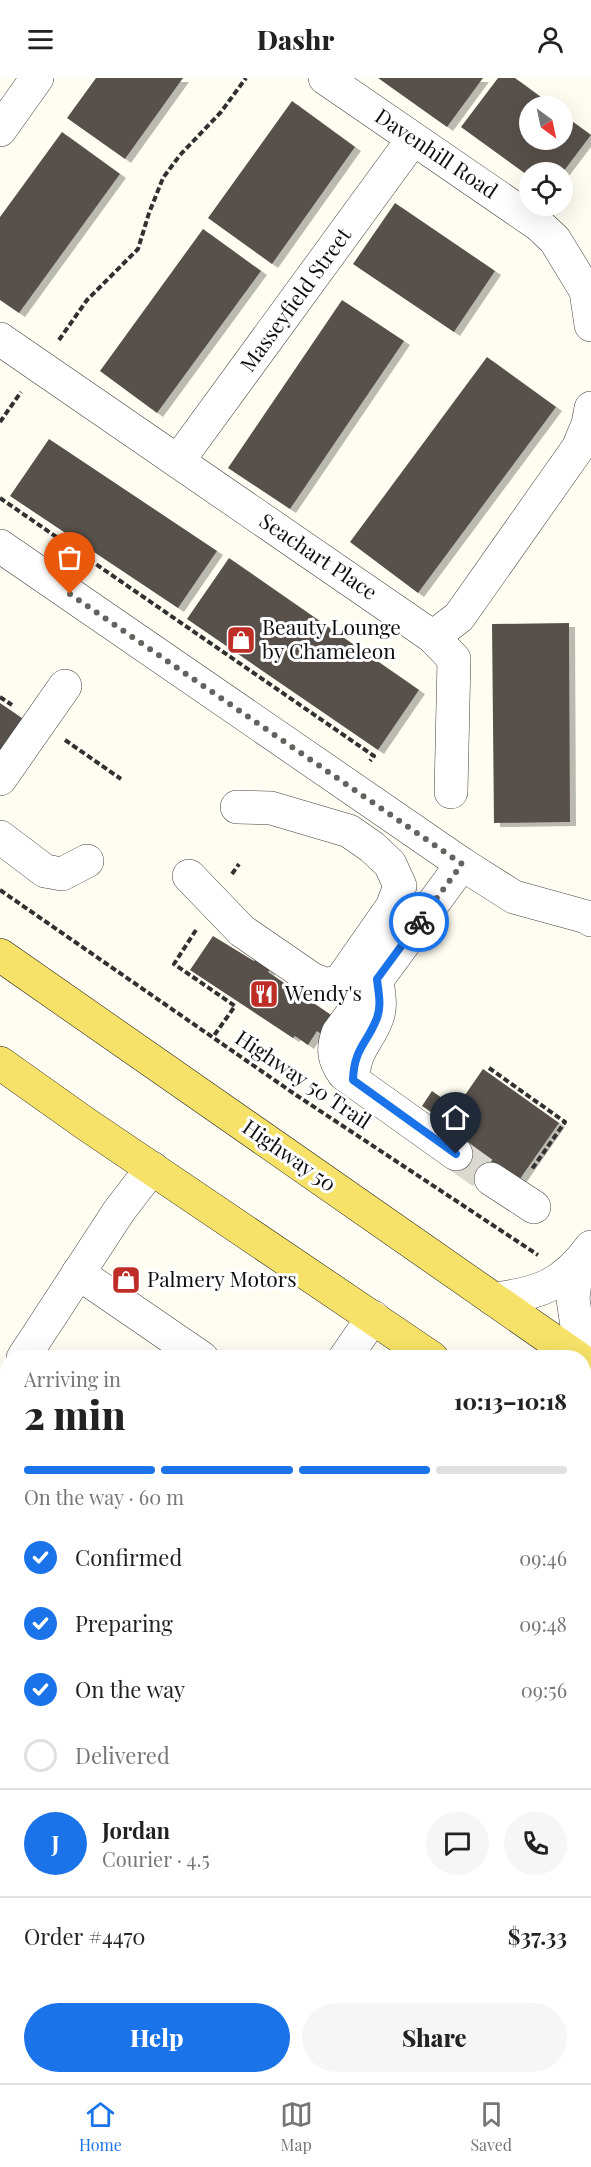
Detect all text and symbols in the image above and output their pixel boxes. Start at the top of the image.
text: Dashr [257,21,334,57]
icon: menu [24,23,57,56]
icon: person [534,23,567,56]
north arrow [519,96,573,150]
map controls [519,96,573,216]
street label: Davenhill Road [370,101,504,204]
button: locate [519,162,573,216]
street label: Masseyfield Street [233,221,356,376]
street label: Seachart Place [255,506,384,605]
pin [44,532,95,594]
icon: bag [53,541,86,574]
place label: Beauty Lounge by Chameleon [262,612,401,664]
shop icon: Beauty Lounge by Chameleon [225,624,257,656]
courier [389,892,449,952]
icon: bike [403,906,436,939]
restaurant icon: Wendy's [248,978,280,1010]
place label: Wendy's [284,978,362,1006]
street label: Highway 50 Trail [231,1023,377,1134]
pin [430,1092,481,1154]
icon: home [439,1101,472,1134]
street label: Highway 50 [238,1112,343,1197]
shop icon: Palmery Motors [110,1264,142,1296]
place label: Palmery Motors [147,1264,297,1292]
text: Arriving in [24,1365,121,1392]
text: 10:13–10:18 [454,1386,567,1416]
text: 2 min [24,1388,126,1440]
text: On the way · 60 m [24,1483,184,1510]
icon: check [24,1541,57,1574]
text: Confirmed [75,1542,182,1572]
text: 09:46 [519,1544,567,1571]
icon: check [24,1607,57,1640]
text: Preparing [75,1608,173,1638]
text: 09:48 [519,1610,567,1637]
icon: check [24,1673,57,1706]
text: On the way [75,1674,185,1704]
text: 09:56 [521,1676,567,1703]
text: Delivered [75,1740,170,1770]
button: chat [426,1812,489,1875]
button: phone [504,1812,567,1875]
text: Jordan [102,1815,170,1845]
text: J [51,1828,60,1858]
text: Courier · 4.5 [102,1845,210,1872]
text: Order #4470 [24,1921,146,1951]
text: $37.33 [508,1921,567,1951]
button: Help [24,2003,290,2072]
button: Share [302,2003,567,2072]
tab: Home [79,2098,122,2155]
tab: Map [280,2098,313,2155]
tab: Saved [470,2098,512,2155]

